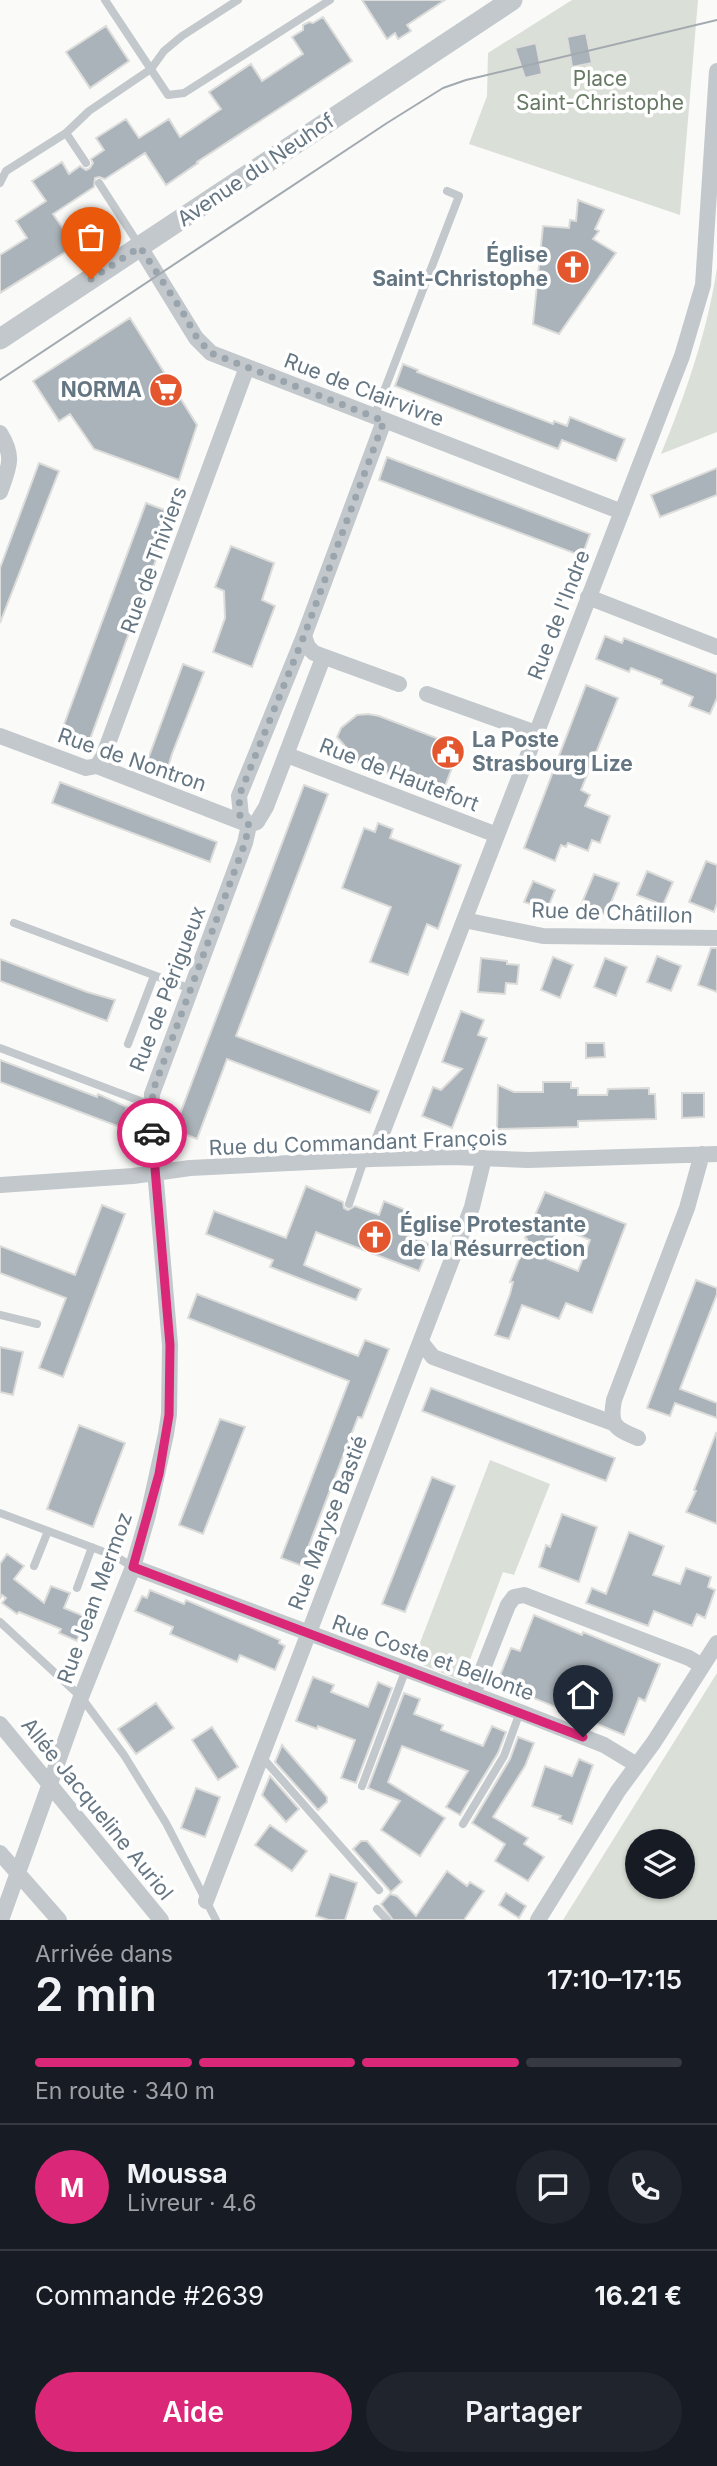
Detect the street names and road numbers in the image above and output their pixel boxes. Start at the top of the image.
street label: Avenue du Neuhof [172,108,339,231]
street label: Rue de Clairvivre [281,348,448,432]
street label: Rue de Thiviers [115,483,192,637]
street label: Rue de l'Indre [522,546,595,683]
street label: Rue de Nontron [55,722,210,797]
street label: Rue de Hautefort [316,733,483,816]
street label: Rue de Châtillon [531,897,693,928]
street label: Rue de Périgueux [124,902,211,1075]
street label: Rue du Commandant François [208,1125,508,1160]
street label: Rue Maryse Bastié [283,1432,372,1614]
street label: Rue Jean Mermoz [52,1509,137,1687]
street label: Rue Coste et Bellonte [329,1609,538,1706]
street label: Allée Jacqueline Auriol [16,1713,179,1905]

